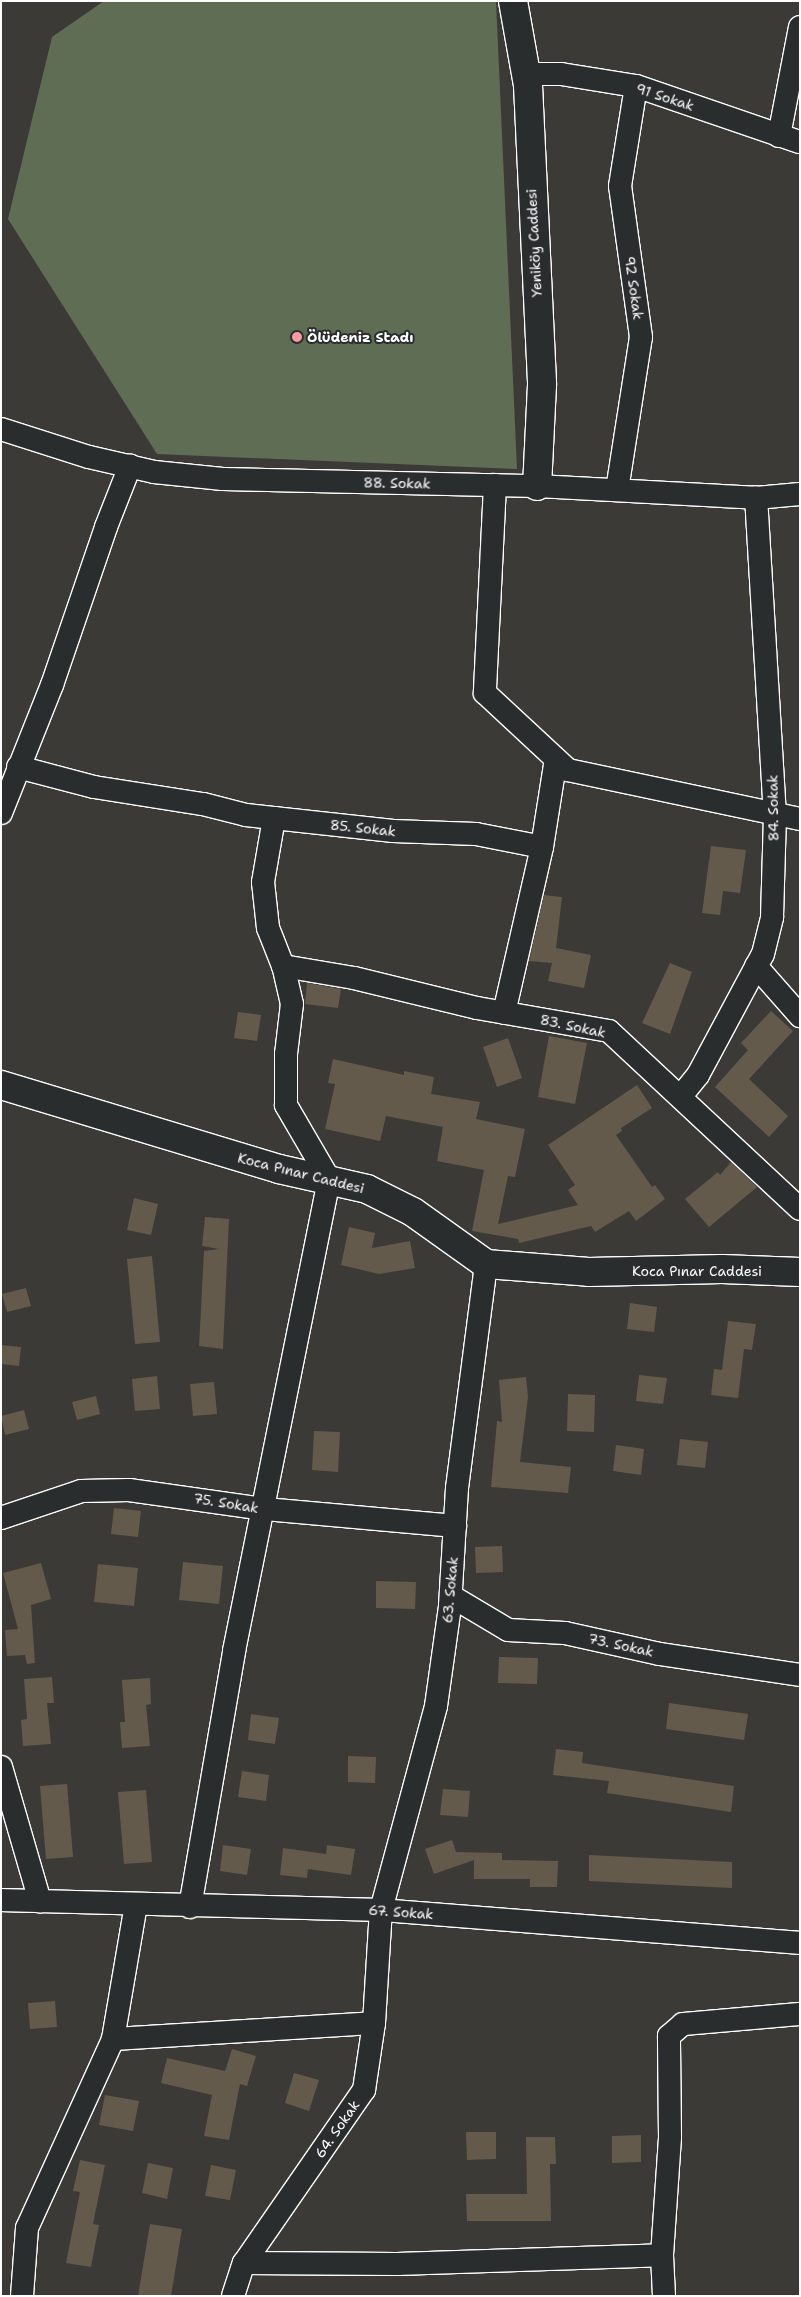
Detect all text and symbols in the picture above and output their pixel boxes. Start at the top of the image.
street label: 91 Sokak [634,80,696,114]
street label: Yeniköy Caddesi [523,188,545,298]
street label: 92 Sokak [621,255,647,321]
place label: Ölüdeniz Stadı [307,329,413,345]
marker: Ölüdeniz Stadı [291,331,303,343]
street label: 88. Sokak [363,474,431,492]
street label: 84. Sokak [764,775,782,841]
street label: 85. Sokak [329,816,397,840]
street label: 83. Sokak [539,1011,607,1041]
street label: Koca Pınar Caddesi [236,1149,366,1197]
street label: Koca Pınar Caddesi [632,1263,762,1279]
street label: 75. Sokak [192,1490,260,1516]
street label: 63. Sokak [439,1556,461,1624]
street label: 73. Sokak [587,1630,655,1660]
street label: 67. Sokak [368,1901,434,1923]
street label: 64. Sokak [311,2097,363,2161]

